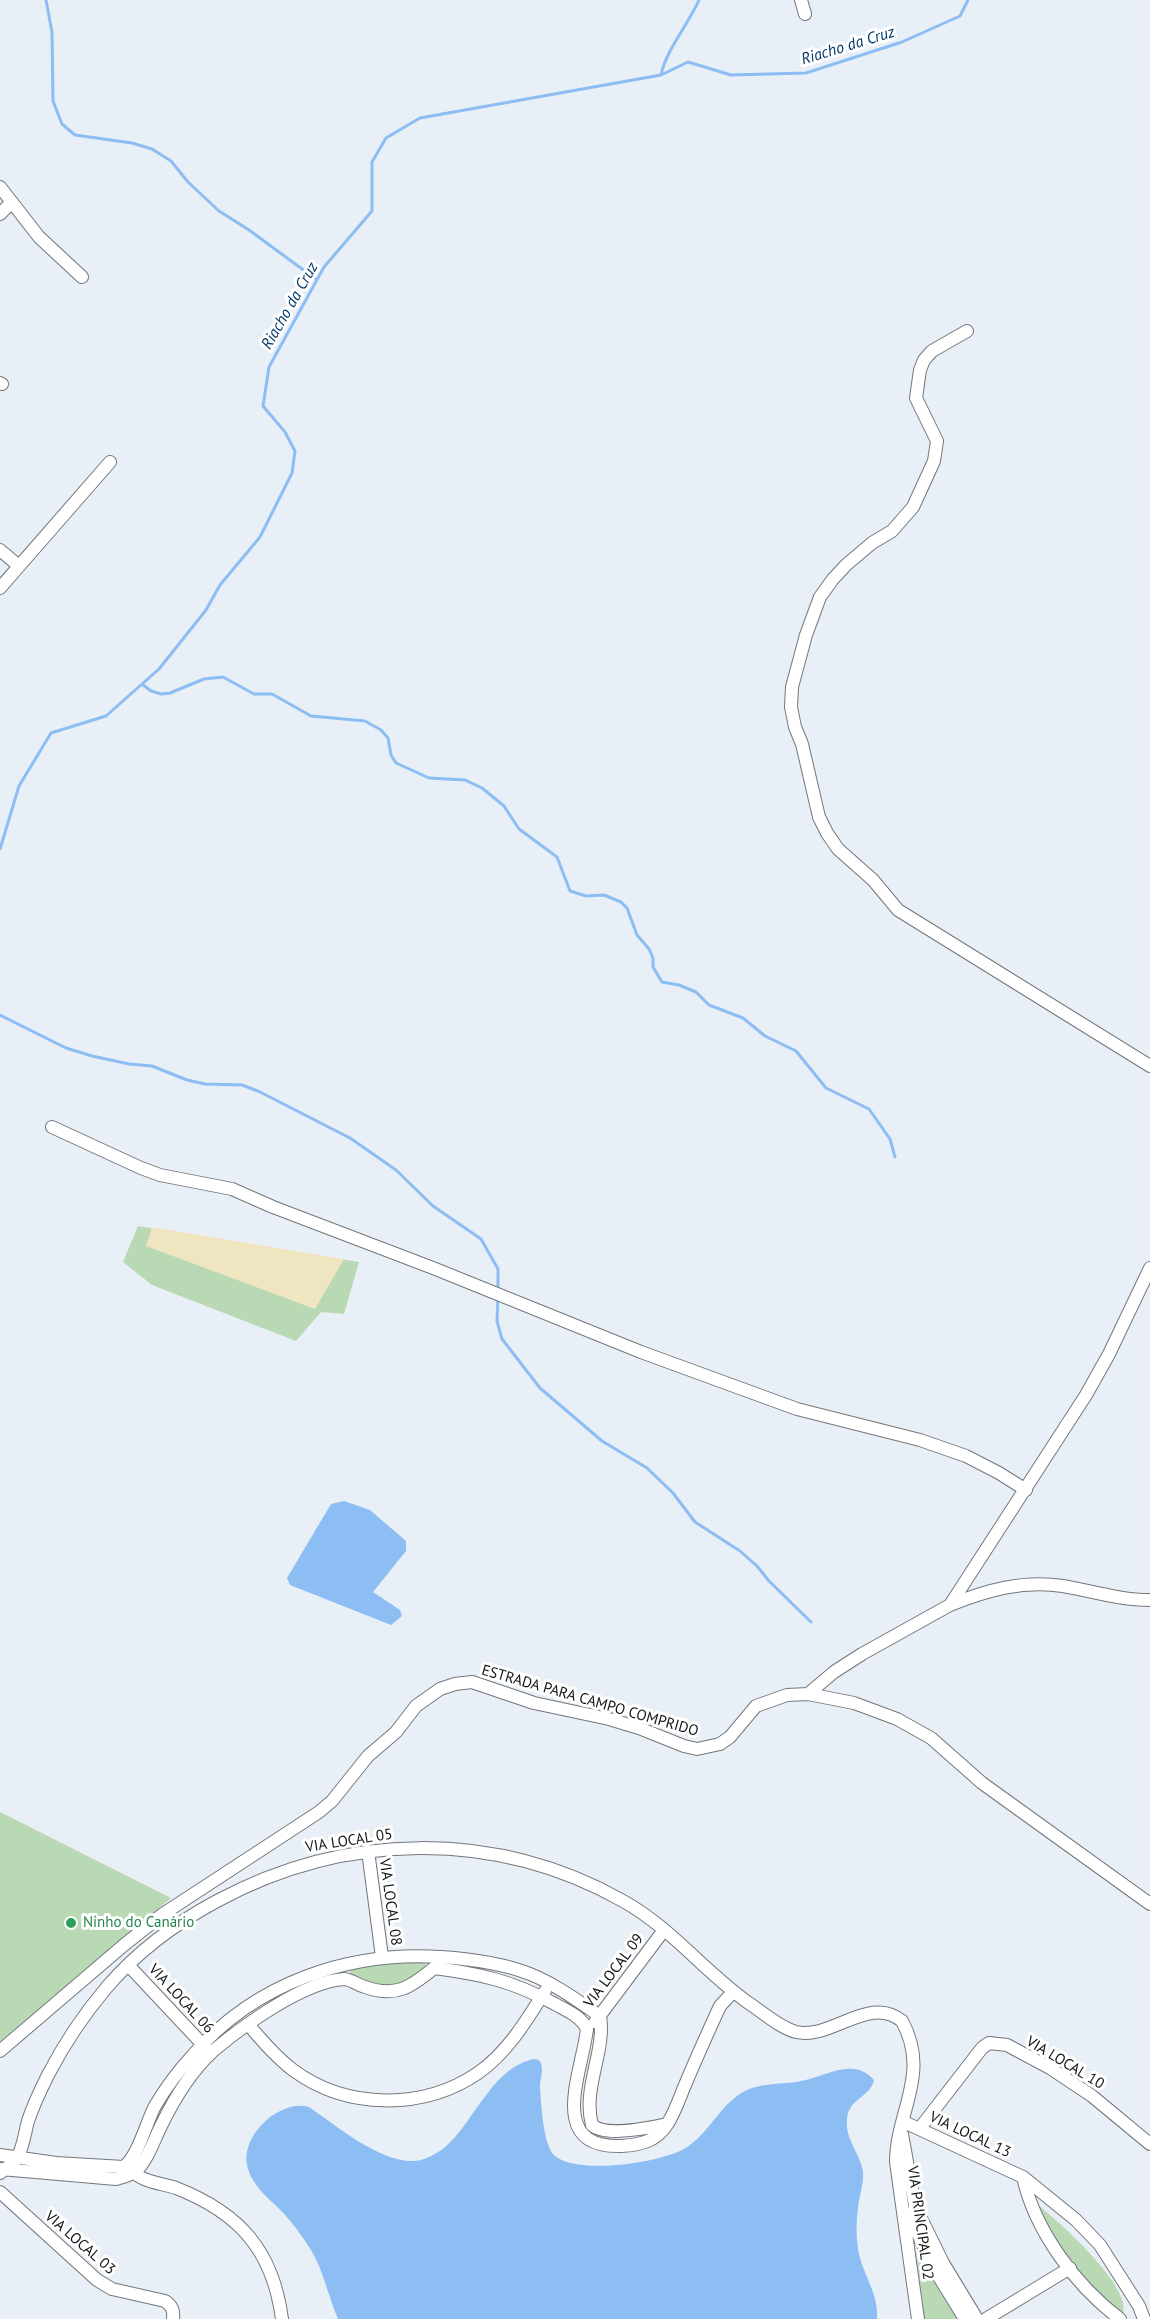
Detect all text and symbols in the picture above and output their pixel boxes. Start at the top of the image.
water label: Riacho da Cruz [799,23,897,69]
water label: Riacho da Cruz [257,259,323,353]
street label: ESTRADA PARA CAMPO COMPRIDO [480,1661,700,1741]
street label: VIA LOCAL 05 [304,1825,394,1857]
street label: VIA LOCAL 08 [375,1857,405,1947]
place label: Ninho do Canário [83,1914,194,1932]
marker: Ninho do Canário [64,1916,78,1930]
street label: VIA LOCAL 09 [580,1931,648,2011]
street label: VIA LOCAL 06 [145,1961,217,2037]
street label: VIA LOCAL 10 [1023,2033,1107,2093]
street label: VIA LOCAL 13 [926,2108,1014,2162]
street label: VIA PRINCIPAL 02 [903,2165,937,2281]
street label: VIA LOCAL 03 [41,2207,119,2279]

